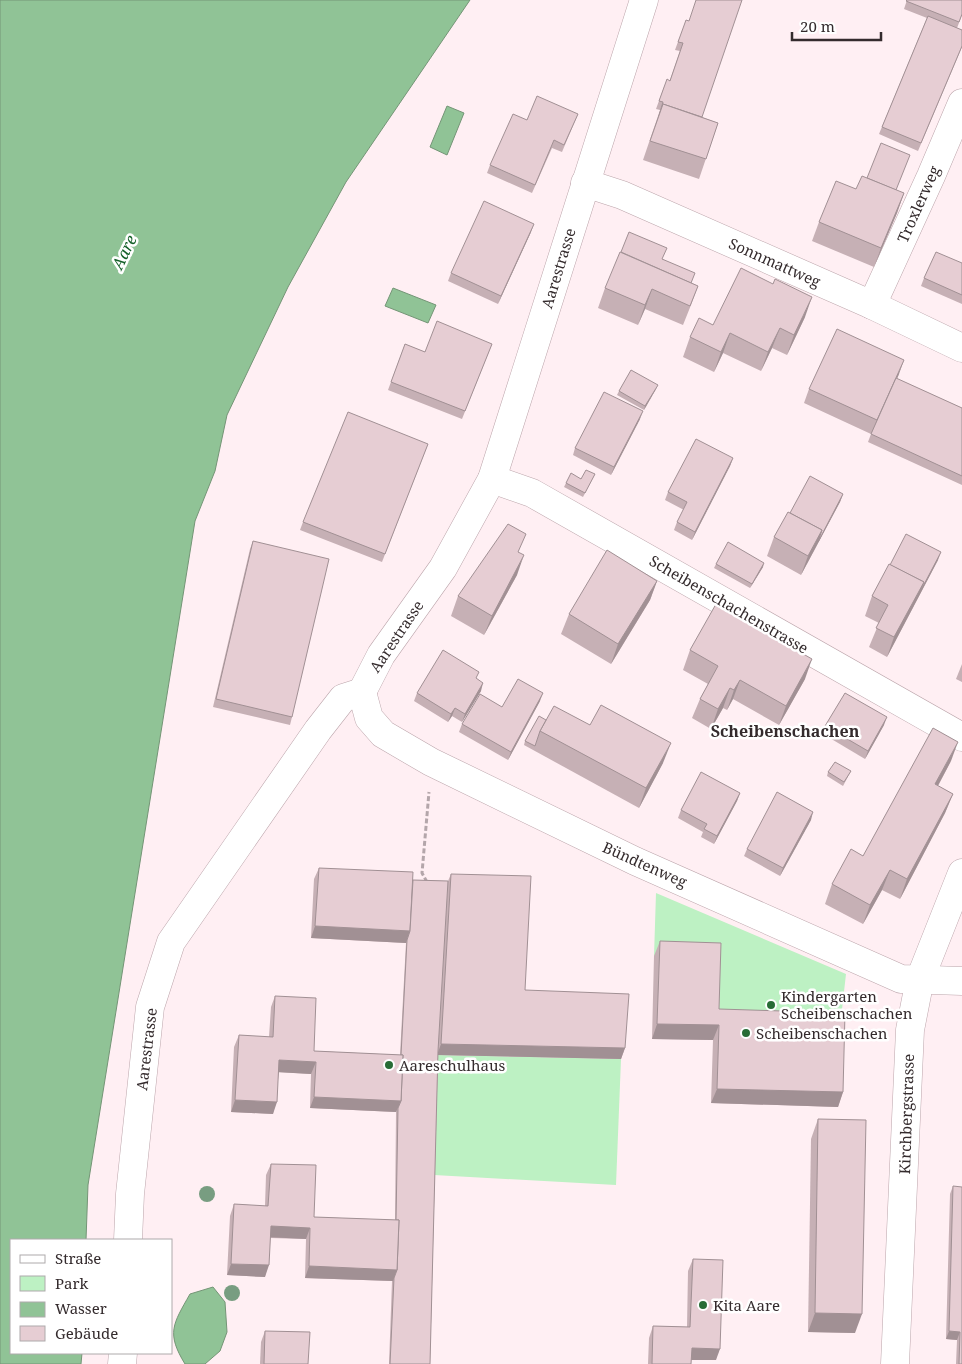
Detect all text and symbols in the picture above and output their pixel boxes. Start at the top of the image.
scale bar [792,10,881,42]
text: 20 m [800,16,835,36]
street label: Troxlerweg [892,162,944,246]
street label: Aarestrasse [536,225,580,311]
water label: Aare [106,231,142,274]
street label: Sonnmattweg [726,233,824,291]
street label: Scheibenschachenstrasse [646,550,812,658]
street label: Aarestrasse [365,596,427,676]
district label: Scheibenschachen [711,720,860,742]
street label: Bündtenweg [600,837,690,891]
place label: Kindergarten Scheibenschachen [781,986,913,1023]
marker: Kindergarten Scheibenschachen [765,999,777,1011]
street label: Aarestrasse [131,1007,161,1091]
place label: Scheibenschachen [756,1023,888,1043]
marker: Scheibenschachen [740,1027,752,1039]
street label: Kirchbergstrasse [894,1053,918,1175]
place label: Aareschulhaus [399,1055,505,1075]
marker: Aareschulhaus [383,1059,395,1071]
legend [10,1239,172,1354]
text: Straße [55,1248,101,1268]
text: Park [55,1273,89,1293]
place label: Kita Aare [713,1295,780,1315]
text: Wasser [55,1298,107,1318]
marker: Kita Aare [697,1299,709,1311]
text: Gebäude [55,1323,118,1343]

